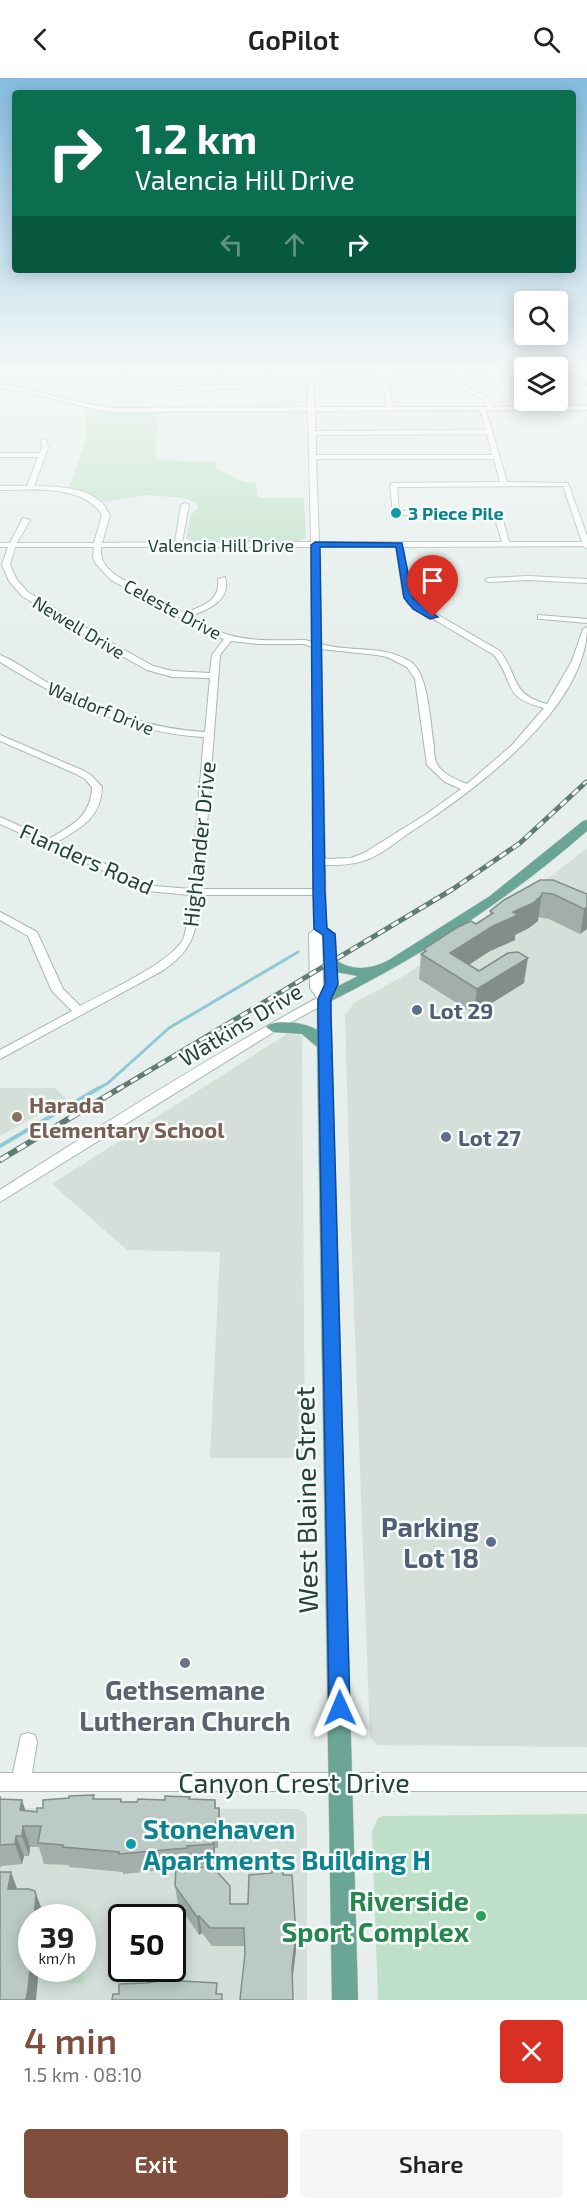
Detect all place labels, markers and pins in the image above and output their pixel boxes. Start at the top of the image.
place label: 3 Piece Pile [408,502,504,524]
marker: 3 Piece Pile [389,506,403,520]
pin [407,555,458,617]
place label: Lot 29 [429,997,493,1023]
marker: Lot 29 [410,1003,424,1017]
place label: Harada Elementary School [29,1091,225,1143]
marker: Harada Elementary School [10,1110,24,1124]
place label: Lot 27 [458,1124,521,1150]
marker: Lot 27 [439,1130,453,1144]
place label: Parking Lot 18 [381,1510,479,1573]
marker: Parking Lot 18 [484,1535,498,1549]
marker: Gethsemane Lutheran Church [178,1656,192,1670]
place label: Gethsemane Lutheran Church [79,1673,291,1736]
place label: Stonehaven Apartments Building H [143,1812,431,1875]
marker: Stonehaven Apartments Building H [124,1837,138,1851]
place label: Riverside Sport Complex [281,1884,470,1947]
marker: Riverside Sport Complex [474,1909,488,1923]

